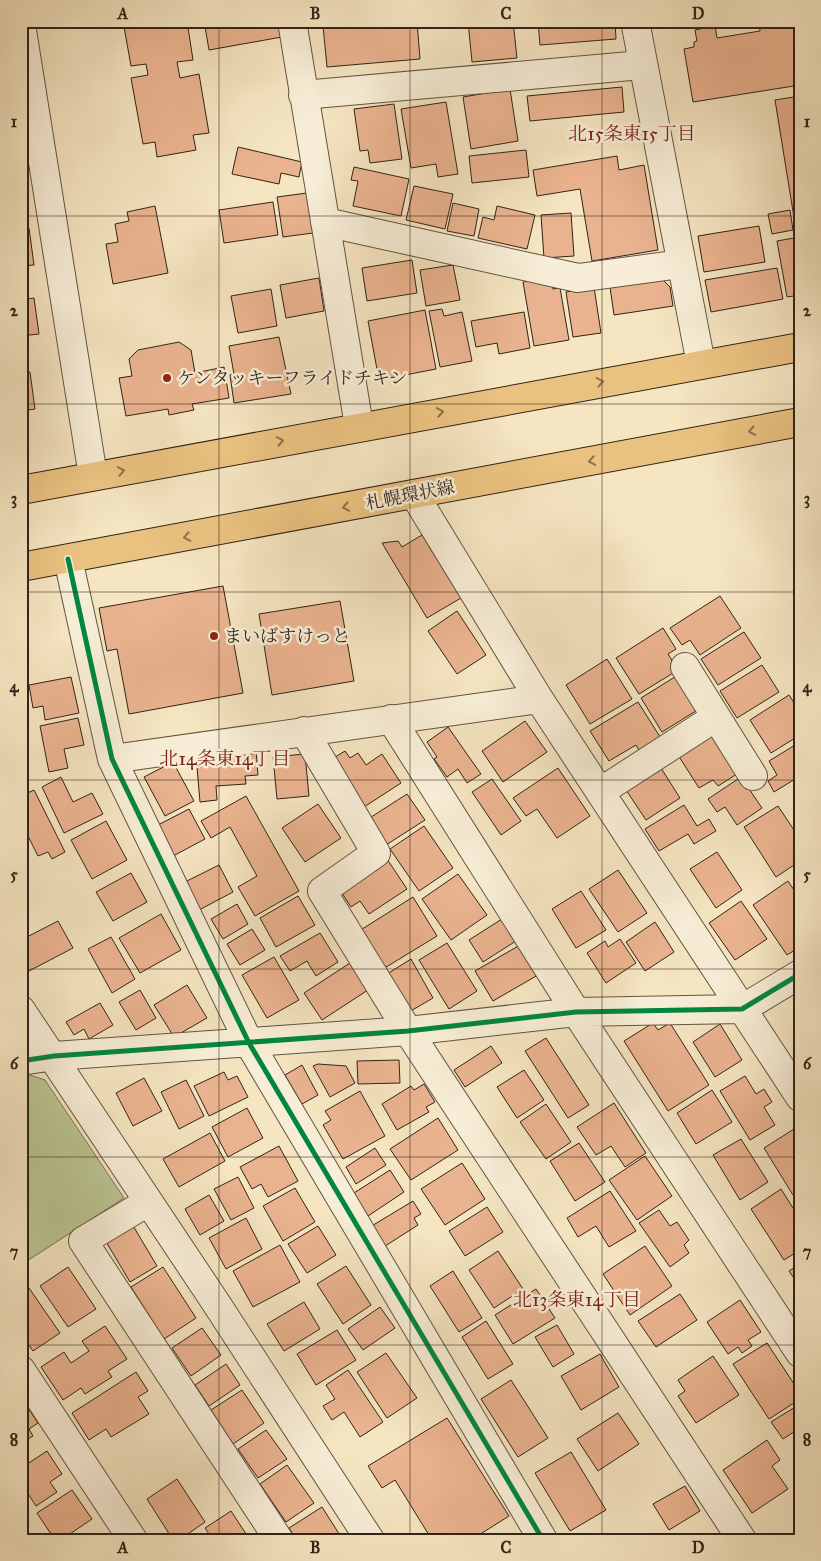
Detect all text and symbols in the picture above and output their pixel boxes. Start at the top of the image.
text: A [117,4,129,23]
text: B [310,4,320,23]
text: C [501,4,512,23]
text: D [692,4,705,23]
text: 1 [11,112,18,131]
text: 1 [804,112,811,131]
district label: 北15条東15丁目 [568,122,696,145]
text: 2 [10,301,19,320]
text: 2 [803,301,812,320]
place label: ケンタッキーフライドチキン [177,367,408,389]
marker: ケンタッキーフライドチキン [161,372,173,384]
one-way arrow [596,378,605,388]
one-way arrow [436,407,445,417]
one-way arrow [747,425,756,435]
one-way arrow [276,436,285,447]
one-way arrow [588,455,596,465]
one-way arrow [116,466,125,476]
street label: 札幌環状線 [364,476,456,514]
text: 3 [11,489,17,509]
text: 3 [804,489,810,509]
one-way arrow [342,501,351,511]
one-way arrow [182,531,191,541]
place label: まいばすけっと [224,625,350,647]
marker: まいばすけっと [208,630,220,642]
text: 4 [10,677,20,697]
text: 4 [803,677,813,697]
district label: 北14条東14丁目 [159,747,291,770]
text: 5 [10,865,18,884]
text: 5 [803,865,811,884]
text: 6 [10,1054,19,1073]
text: 6 [803,1054,812,1073]
text: 7 [10,1242,19,1261]
text: 7 [803,1242,812,1261]
district label: 北13条東14丁目 [513,1288,641,1311]
text: 8 [10,1430,18,1449]
text: 8 [803,1430,811,1449]
text: A [117,1538,129,1557]
text: B [310,1538,320,1557]
text: C [501,1538,512,1557]
text: D [692,1538,705,1557]

